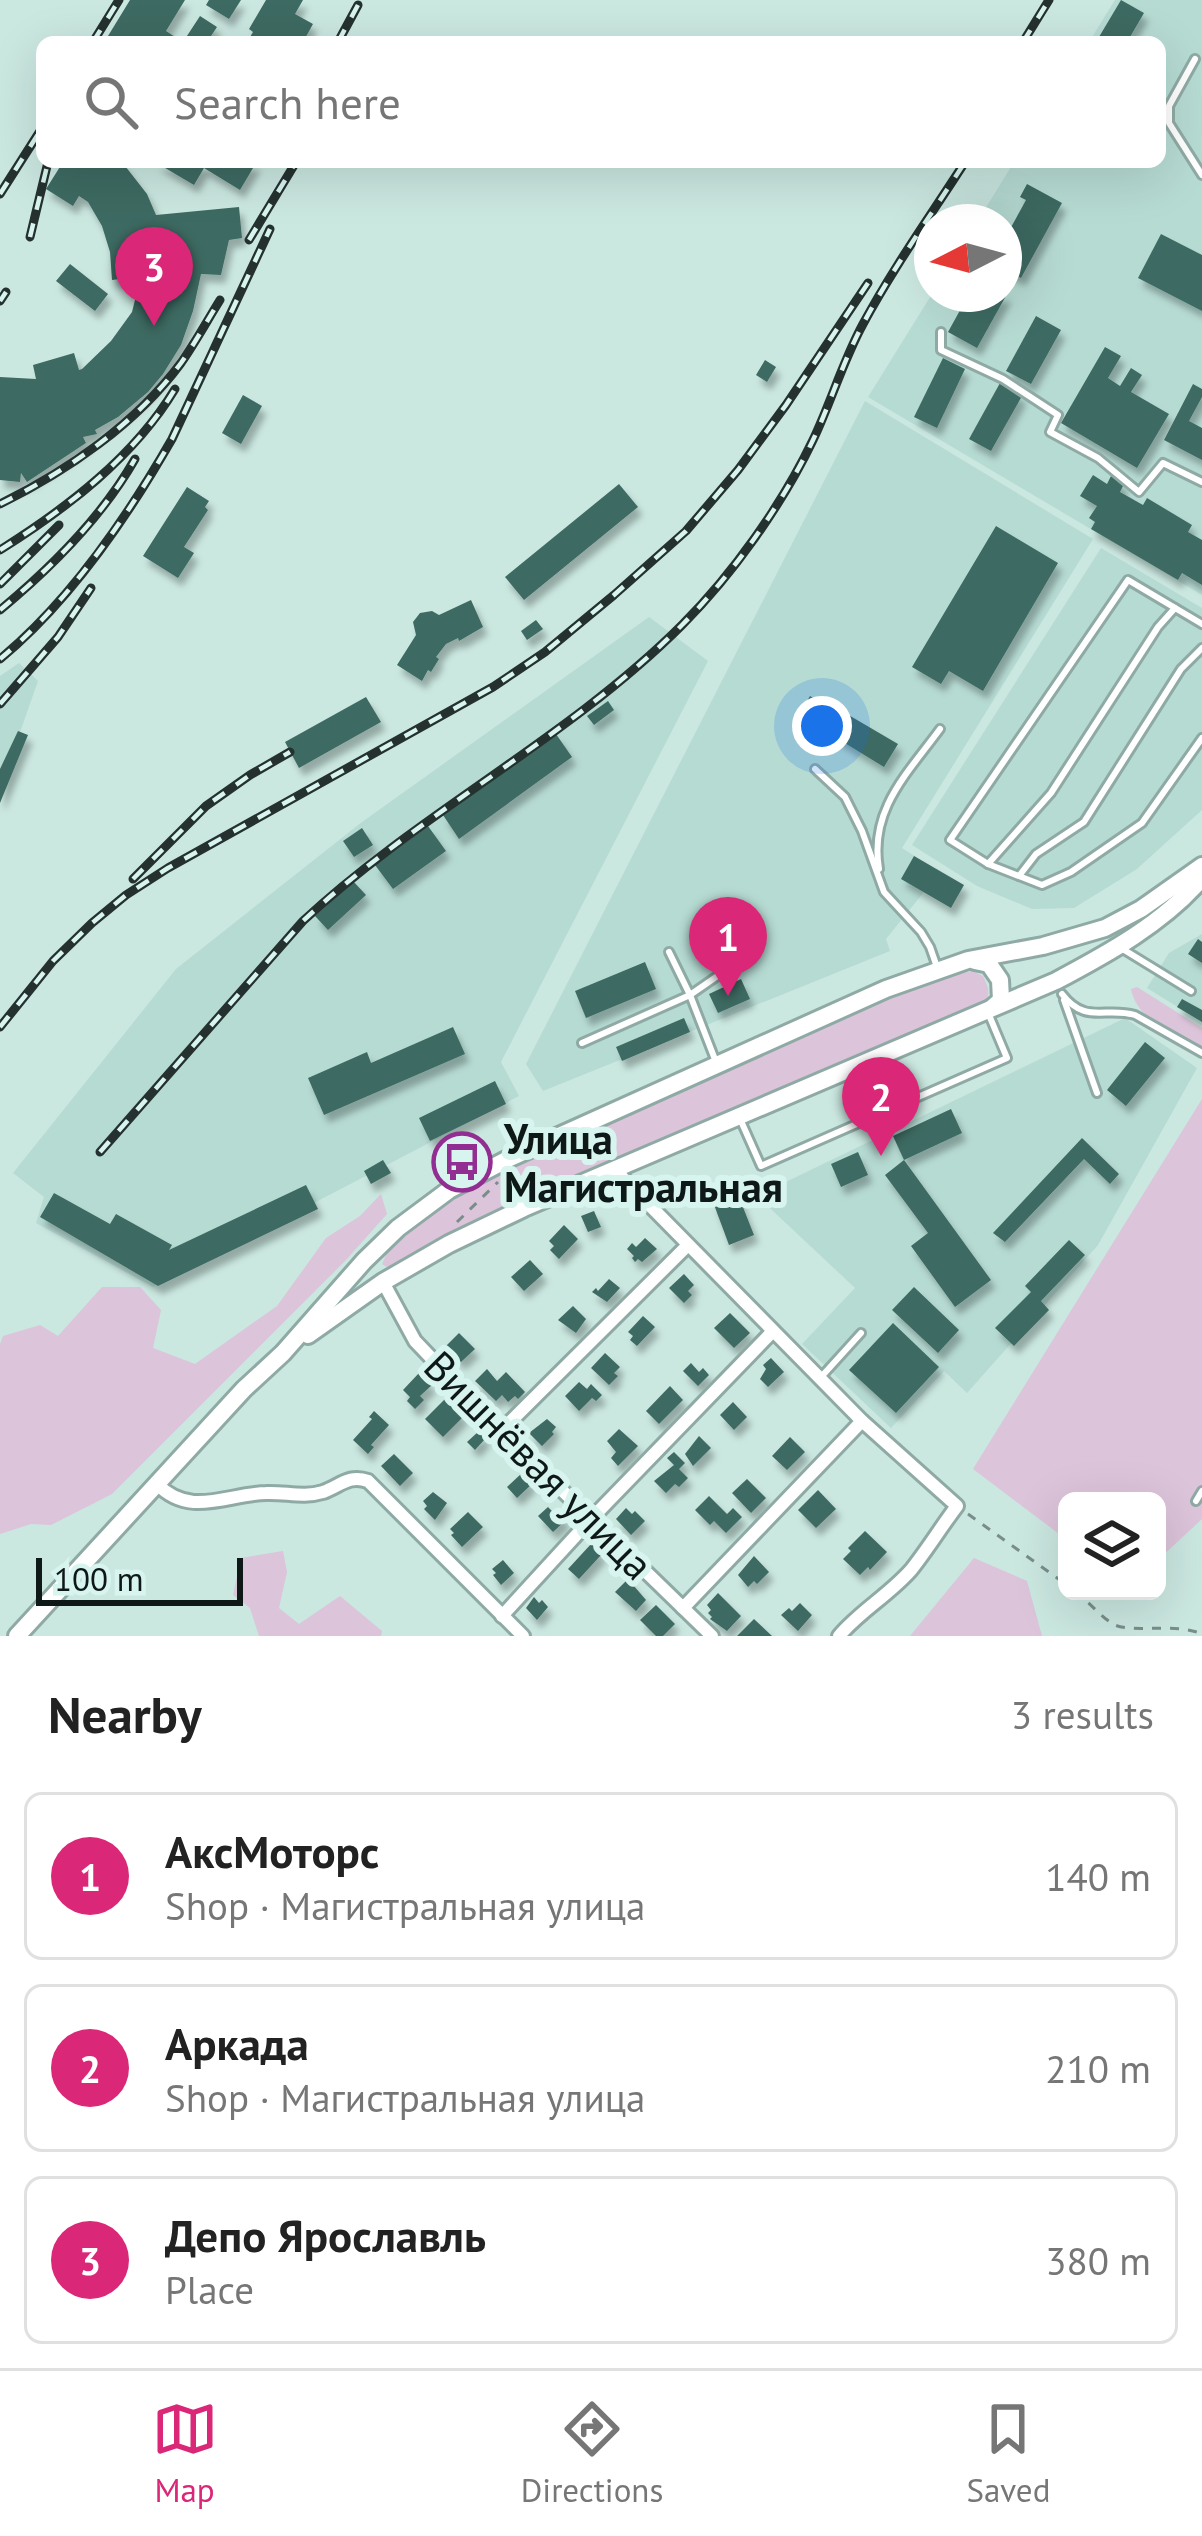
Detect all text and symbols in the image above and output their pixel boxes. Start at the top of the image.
search box [36,36,1166,168]
icon: search [78,69,144,135]
text: Search here [174,73,401,131]
north arrow [914,204,1022,312]
pin: 3 [115,227,193,326]
your location [792,696,852,756]
pin: 1 [689,897,767,996]
pin: 2 [842,1057,920,1156]
place label: Улица Магистральная [503,1111,783,1214]
bus stop icon: Улица Магистральная [431,1131,493,1193]
street label: Вишнёвая улица [413,1339,665,1591]
map controls [1058,1492,1166,1600]
button: layers [1058,1492,1166,1600]
scale bar [36,1552,243,1605]
text: 100 m [54,1557,144,1600]
text: Nearby [48,1681,202,1747]
text: 3 results [1011,1689,1154,1740]
text: АксМоторс [165,1822,379,1880]
text: 1 [79,1851,101,1902]
text: 140 m [1045,1851,1151,1902]
text: Shop · Магистральная улица [165,1880,645,1931]
text: Аркада [165,2014,309,2072]
text: 2 [79,2043,101,2094]
text: 210 m [1045,2043,1151,2094]
text: Shop · Магистральная улица [165,2072,645,2123]
text: Депо Ярославль [165,2206,486,2264]
text: 3 [79,2235,101,2286]
text: 380 m [1045,2235,1151,2286]
text: Place [165,2264,254,2315]
tab: Map [152,2396,218,2511]
tab: Directions [521,2396,663,2511]
tab: Saved [966,2396,1050,2511]

